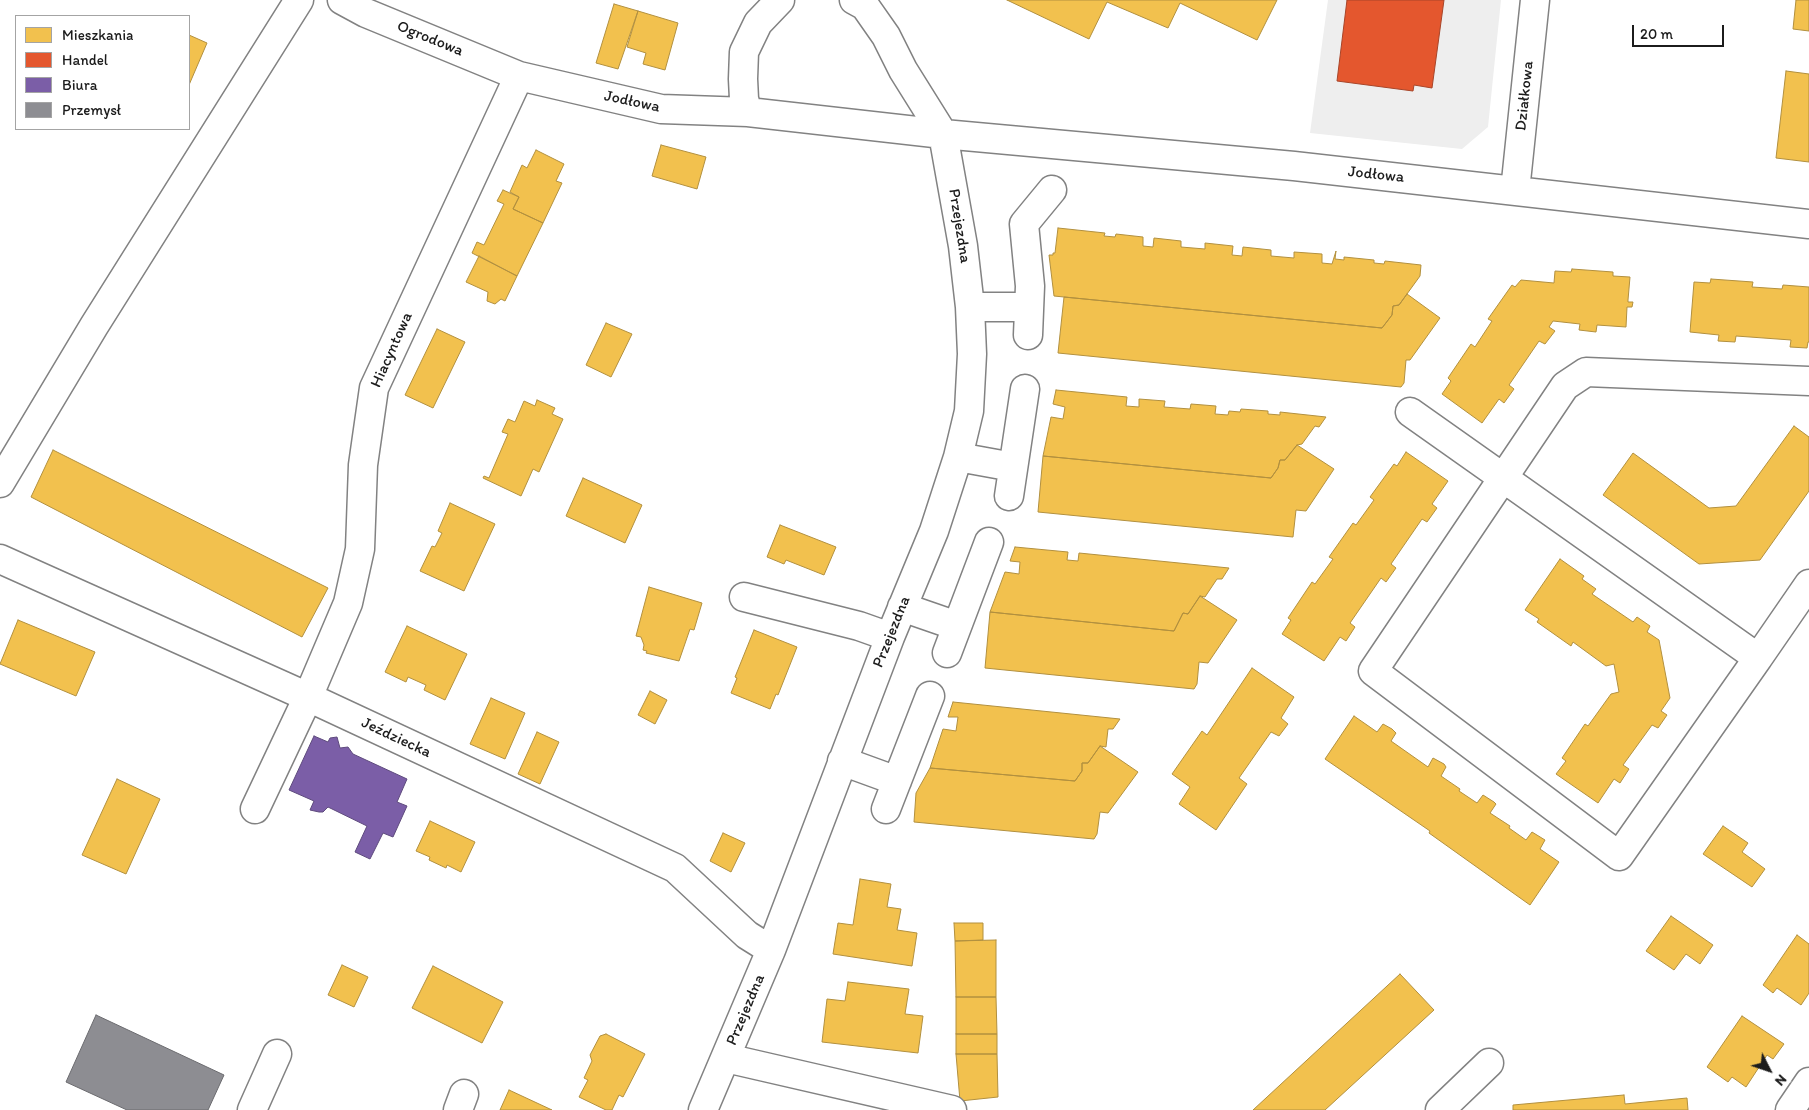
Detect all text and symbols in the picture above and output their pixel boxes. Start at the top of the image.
legend [15,15,190,130]
scale bar [1634,15,1726,47]
street label: Ogrodowa [394,17,466,61]
text: 20 m [1640,25,1673,43]
text: Mieszkania [62,26,134,44]
text: Handel [62,51,108,69]
street label: Działkowa [1512,60,1538,132]
text: Biura [62,76,97,94]
street label: Jodłowa [602,87,662,117]
text: Przemysł [62,101,121,119]
street label: Jodłowa [1347,163,1405,187]
street label: Przejezdna [944,187,974,265]
street label: Hiacyntowa [367,309,417,391]
street label: Przejezdna [869,593,915,671]
street label: Jeździecka [358,713,434,763]
street label: Przejezdna [722,972,770,1048]
north arrow [1744,1045,1794,1095]
text: N [1771,1071,1790,1089]

